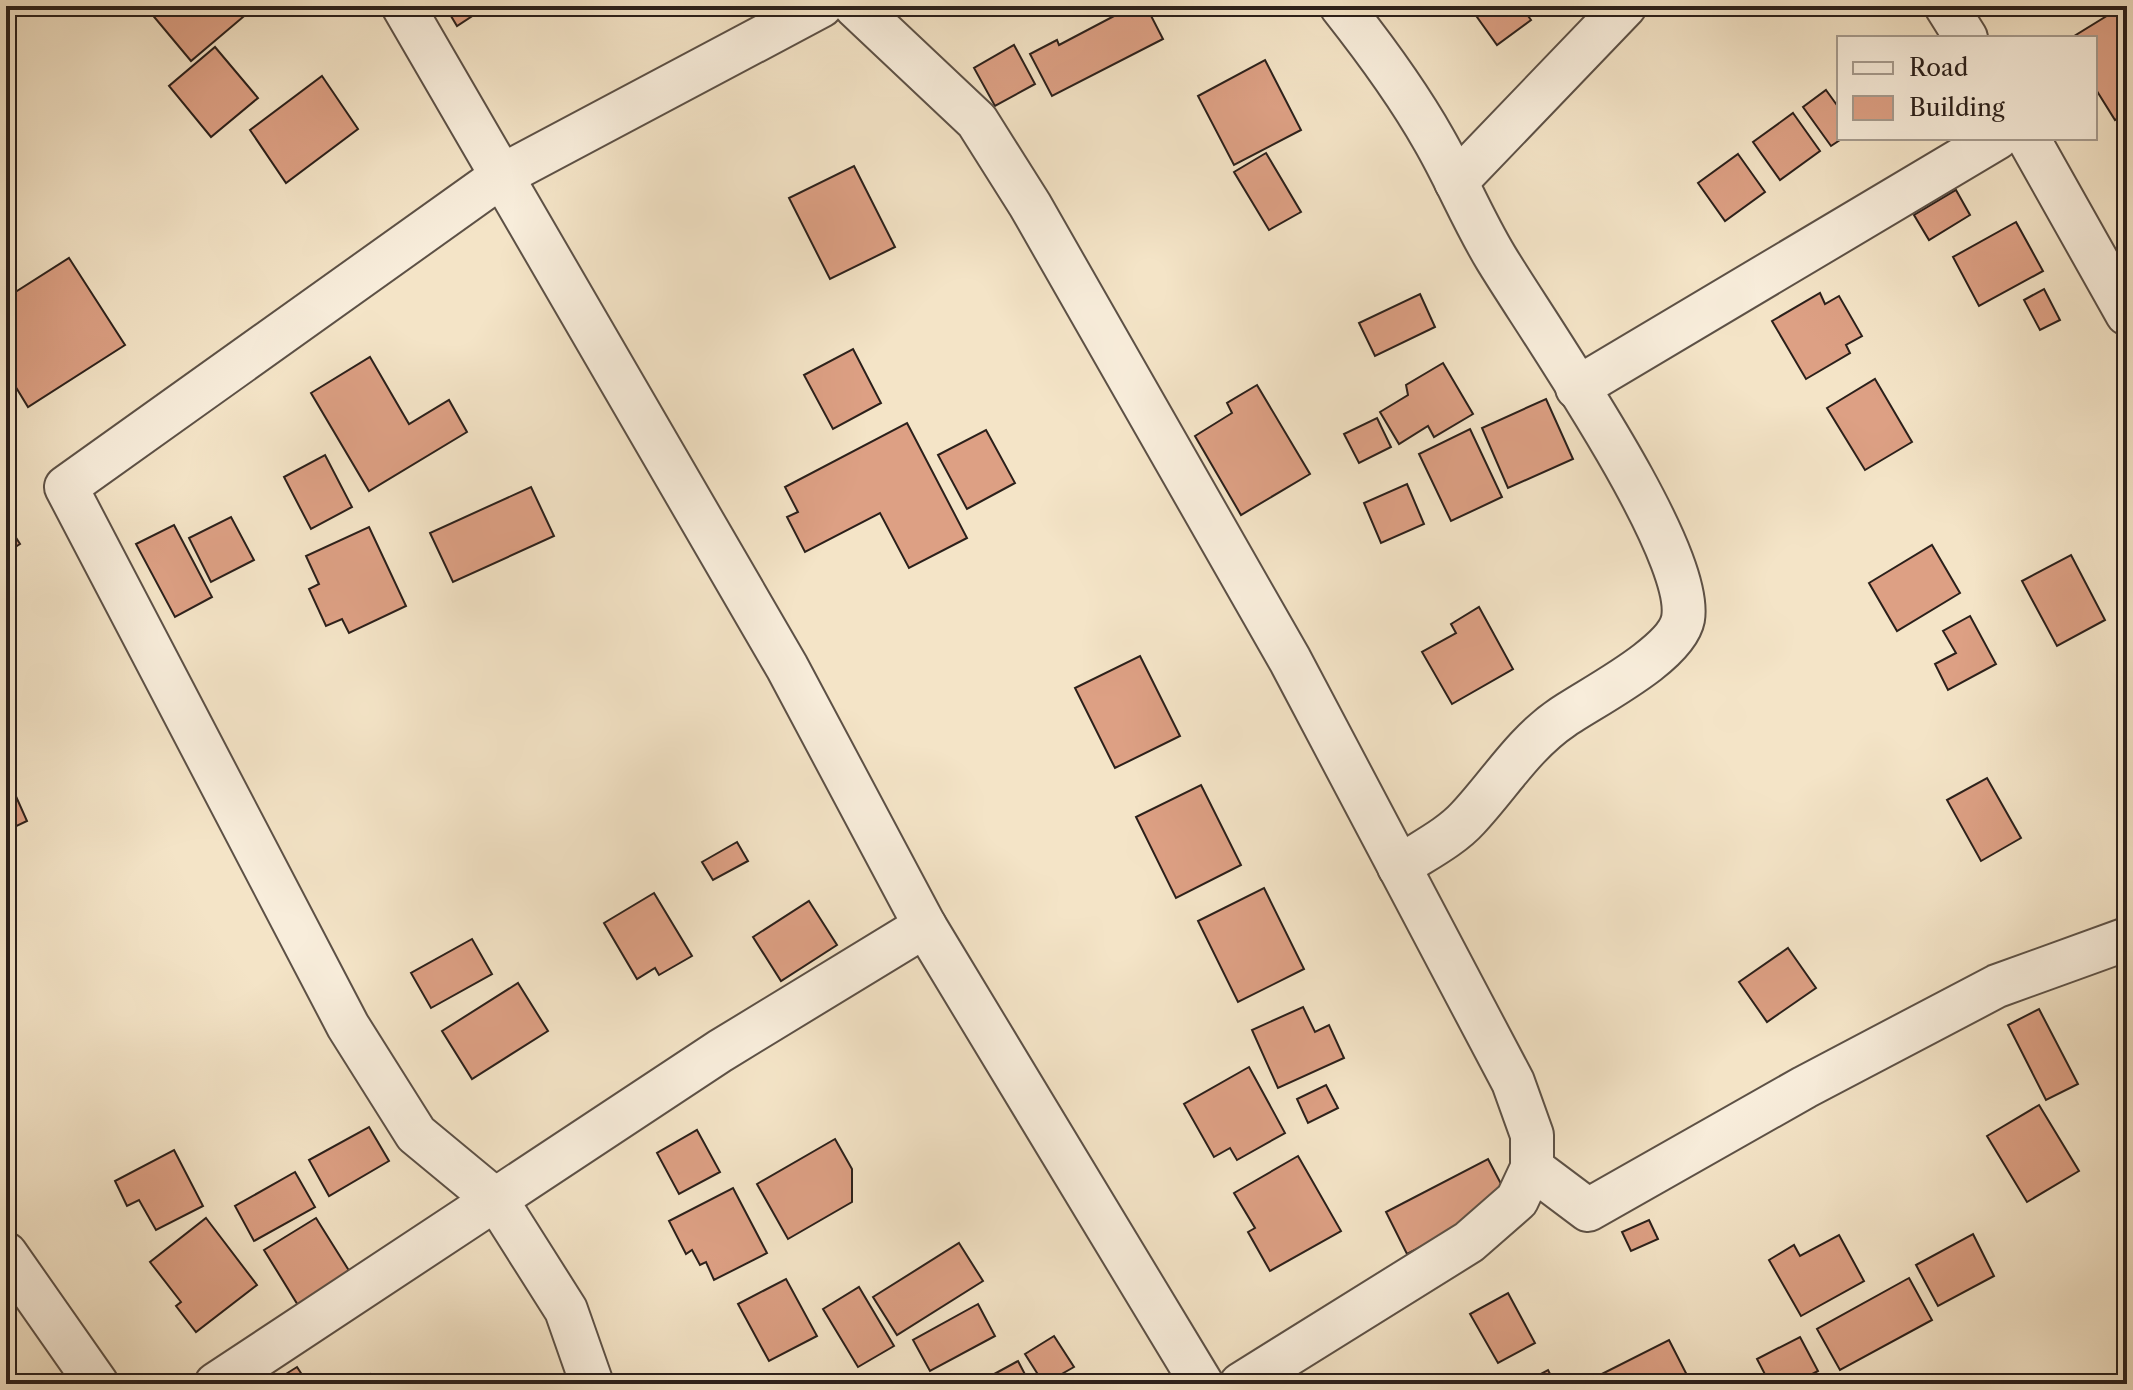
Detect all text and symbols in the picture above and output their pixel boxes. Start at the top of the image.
legend [1837,36,2097,140]
text: Road [1909,53,1969,82]
text: Building [1909,93,2005,122]

